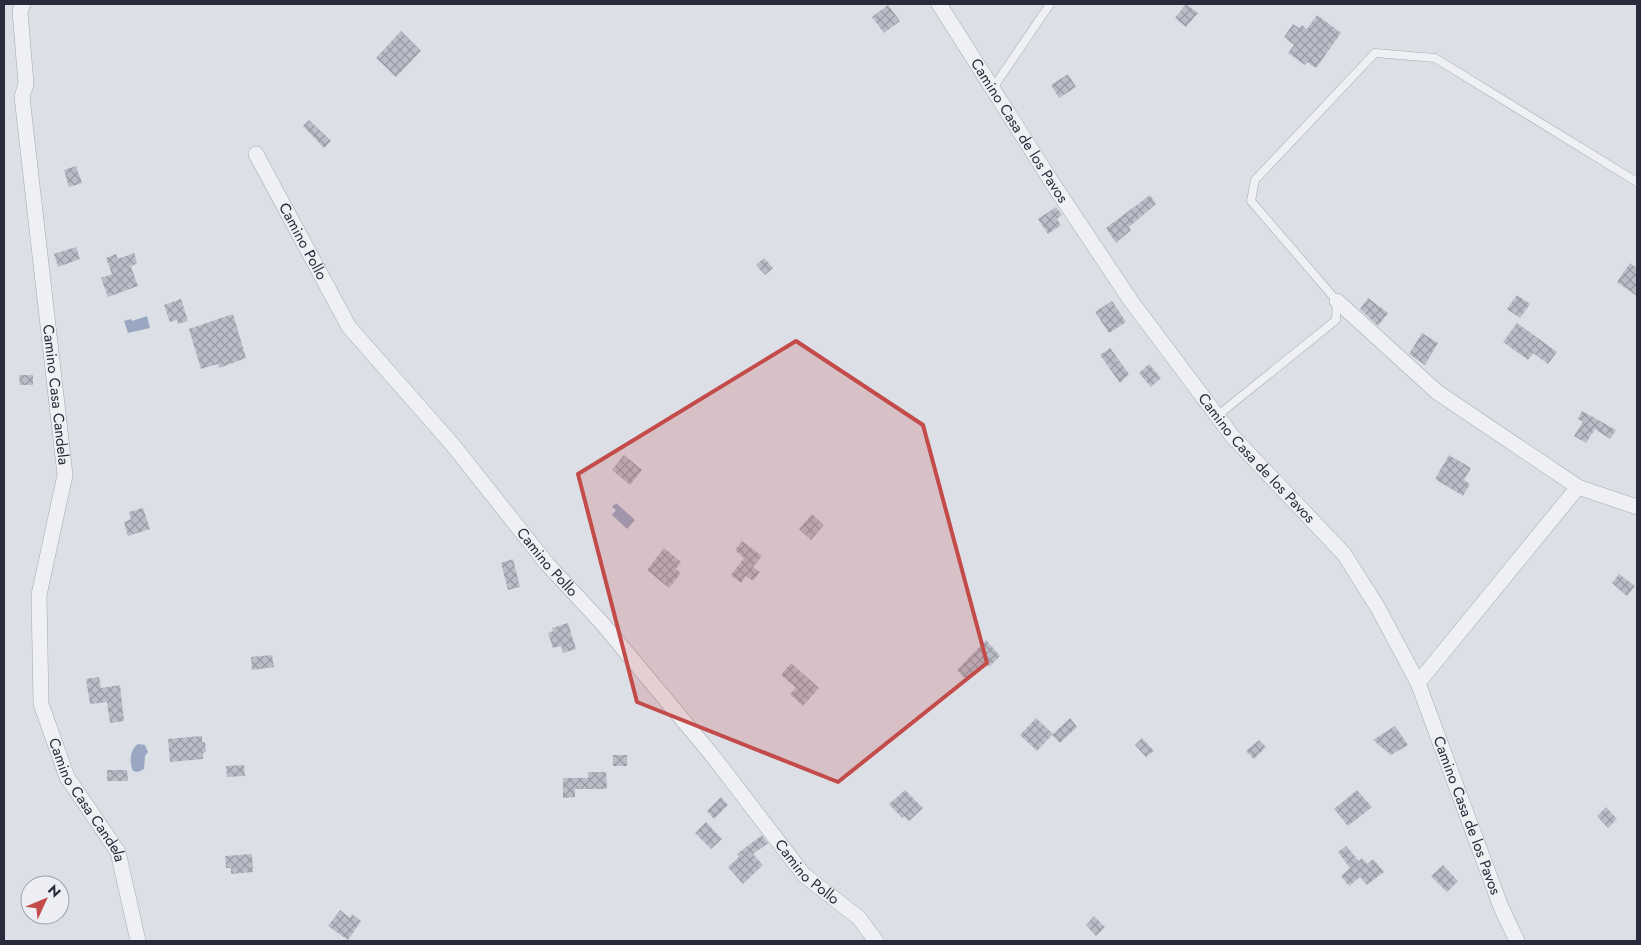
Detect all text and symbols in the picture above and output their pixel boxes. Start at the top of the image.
street label: Camino Casa de los Pavos [965,54,1074,207]
street label: Camino Pollo [273,199,333,284]
street label: Camino Casa Candela [37,323,75,466]
street label: Camino Casa de los Pavos [1193,388,1320,528]
street label: Camino Pollo [511,523,583,602]
street label: Camino Casa de los Pavos [1428,733,1507,898]
street label: Camino Casa Candela [43,735,131,864]
street label: Camino Pollo [769,835,844,910]
north arrow [20,875,70,925]
text: N [43,880,65,902]

